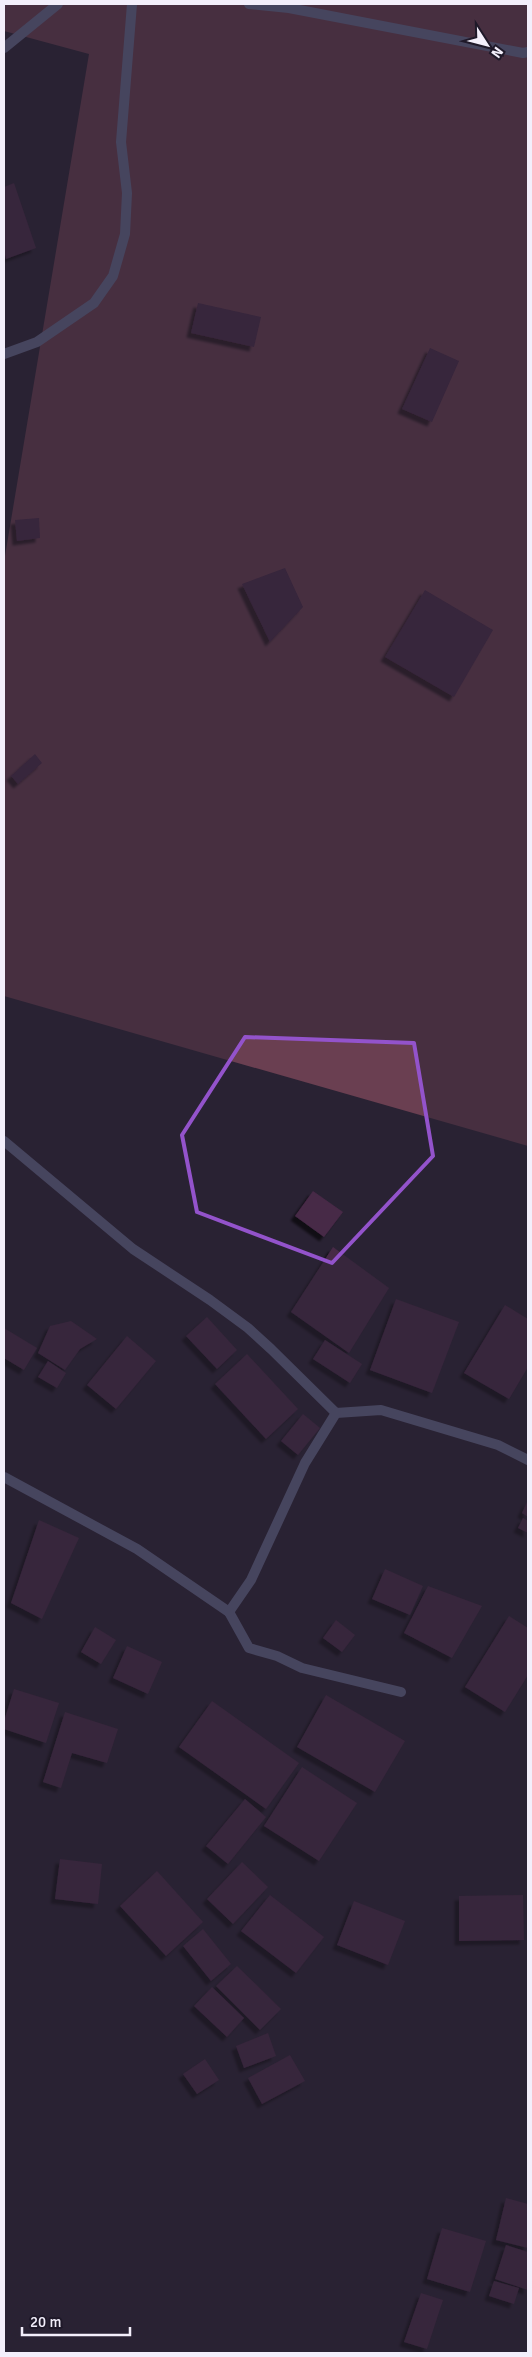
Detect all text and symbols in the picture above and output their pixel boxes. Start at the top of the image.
north arrow [462,20,512,70]
text: N [487,43,507,61]
scale bar [22,2304,130,2336]
text: 20 m [30,2313,61,2331]

